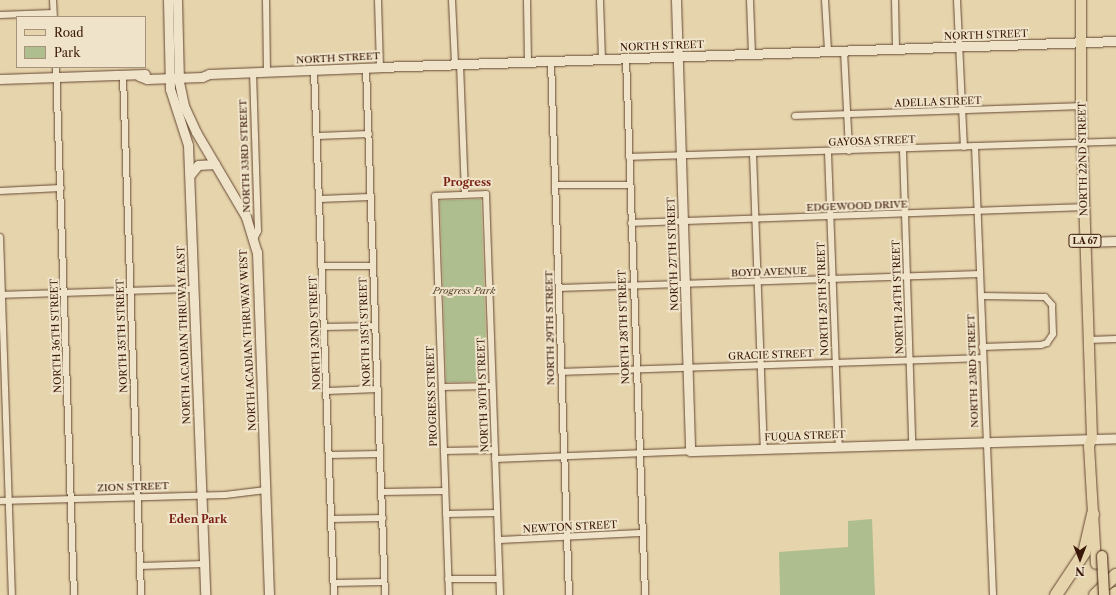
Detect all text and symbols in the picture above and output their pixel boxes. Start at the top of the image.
legend [16,16,146,68]
text: Road [54,25,84,40]
street label: NORTH STREET [944,28,1028,42]
street label: NORTH STREET [620,39,704,53]
text: Park [54,45,80,60]
street label: NORTH STREET [296,50,380,66]
street label: ADELLA STREET [894,94,982,110]
street label: NORTH 33RD STREET [237,99,253,213]
street label: NORTH 22ND STREET [1076,101,1090,217]
street label: GAYOSA STREET [828,133,916,149]
district label: Progress [443,175,491,189]
street label: NORTH 27TH STREET [665,197,681,311]
street label: EDGEWOOD DRIVE [806,198,908,214]
road number: LA 67 [1068,234,1102,248]
street label: NORTH 24TH STREET [890,240,906,354]
street label: NORTH 25TH STREET [815,242,831,356]
street label: NORTH ACADIAN THRUWAY EAST [175,245,193,425]
street label: NORTH ACADIAN THRUWAY WEST [237,248,259,432]
street label: BOYD AVENUE [731,265,807,279]
street label: NORTH 28TH STREET [616,269,632,385]
street label: NORTH 29TH STREET [543,271,557,385]
street label: NORTH 32ND STREET [307,276,323,390]
street label: NORTH 31ST STREET [357,277,373,387]
street label: NORTH 36TH STREET [48,279,64,393]
street label: NORTH 35TH STREET [114,279,130,393]
park label: Progress Park [433,285,495,297]
street label: NORTH 23RD STREET [965,314,981,428]
street label: NORTH 30TH STREET [475,337,491,453]
street label: PROGRESS STREET [424,345,440,447]
street label: GRACIE STREET [728,348,814,362]
street label: FUQUA STREET [764,429,846,443]
street label: ZION STREET [97,480,169,494]
district label: Eden Park [169,512,227,526]
street label: NEWTON STREET [522,519,618,535]
north arrow [1060,539,1100,579]
text: N [1075,564,1085,578]

